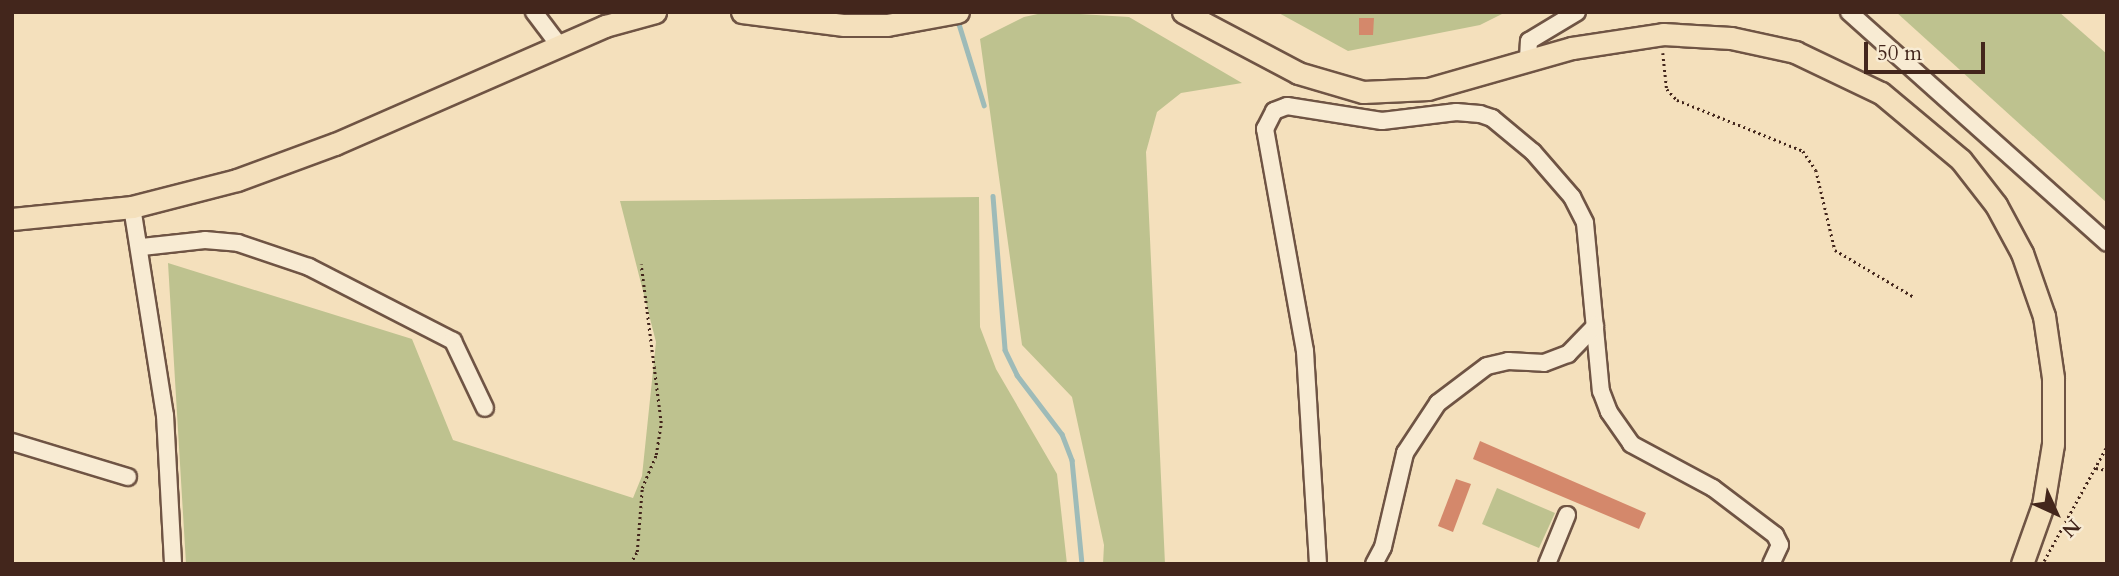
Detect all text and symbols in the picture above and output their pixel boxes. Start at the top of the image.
scale bar [1867,28,1988,72]
text: 50 m [1877,39,1922,68]
north arrow [2021,478,2091,548]
text: N [2056,513,2086,543]

